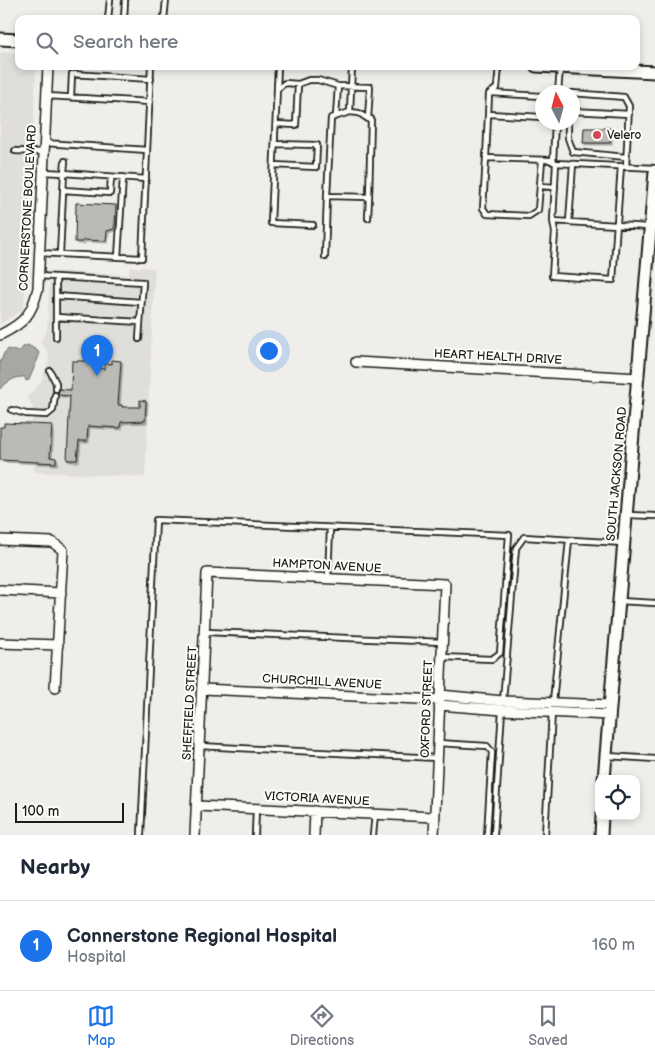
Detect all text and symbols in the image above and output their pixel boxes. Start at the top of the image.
search box [15,15,640,70]
icon: search [33,29,61,57]
text: Search here [73,31,178,54]
north arrow [535,85,580,130]
street label: CORNERSTONE BOULEVARD [16,124,40,292]
place label: Velero [607,128,641,143]
marker: Velero [591,129,603,141]
pin: 1 [81,335,113,376]
your location [256,338,282,364]
street label: HEART HEALTH DRIVE [433,346,563,368]
street label: SOUTH JACKSON ROAD [604,406,630,542]
street label: HAMPTON AVENUE [272,556,382,576]
street label: SHEFFIELD STREET [180,645,201,760]
street label: OXFORD STREET [418,659,436,758]
street label: CHURCHILL AVENUE [262,671,382,693]
map controls [595,775,640,820]
button: locate [595,775,640,820]
street label: VICTORIA AVENUE [264,789,370,809]
scale bar [15,800,124,823]
text: 100 m [22,803,59,820]
text: Nearby [20,855,90,880]
text: Connerstone Regional Hospital [67,925,337,948]
text: 1 [33,936,39,955]
text: 160 m [592,936,635,955]
text: Hospital [67,948,126,967]
tab: Map [87,1002,115,1049]
tab: Directions [290,1002,354,1049]
tab: Saved [528,1002,568,1049]

